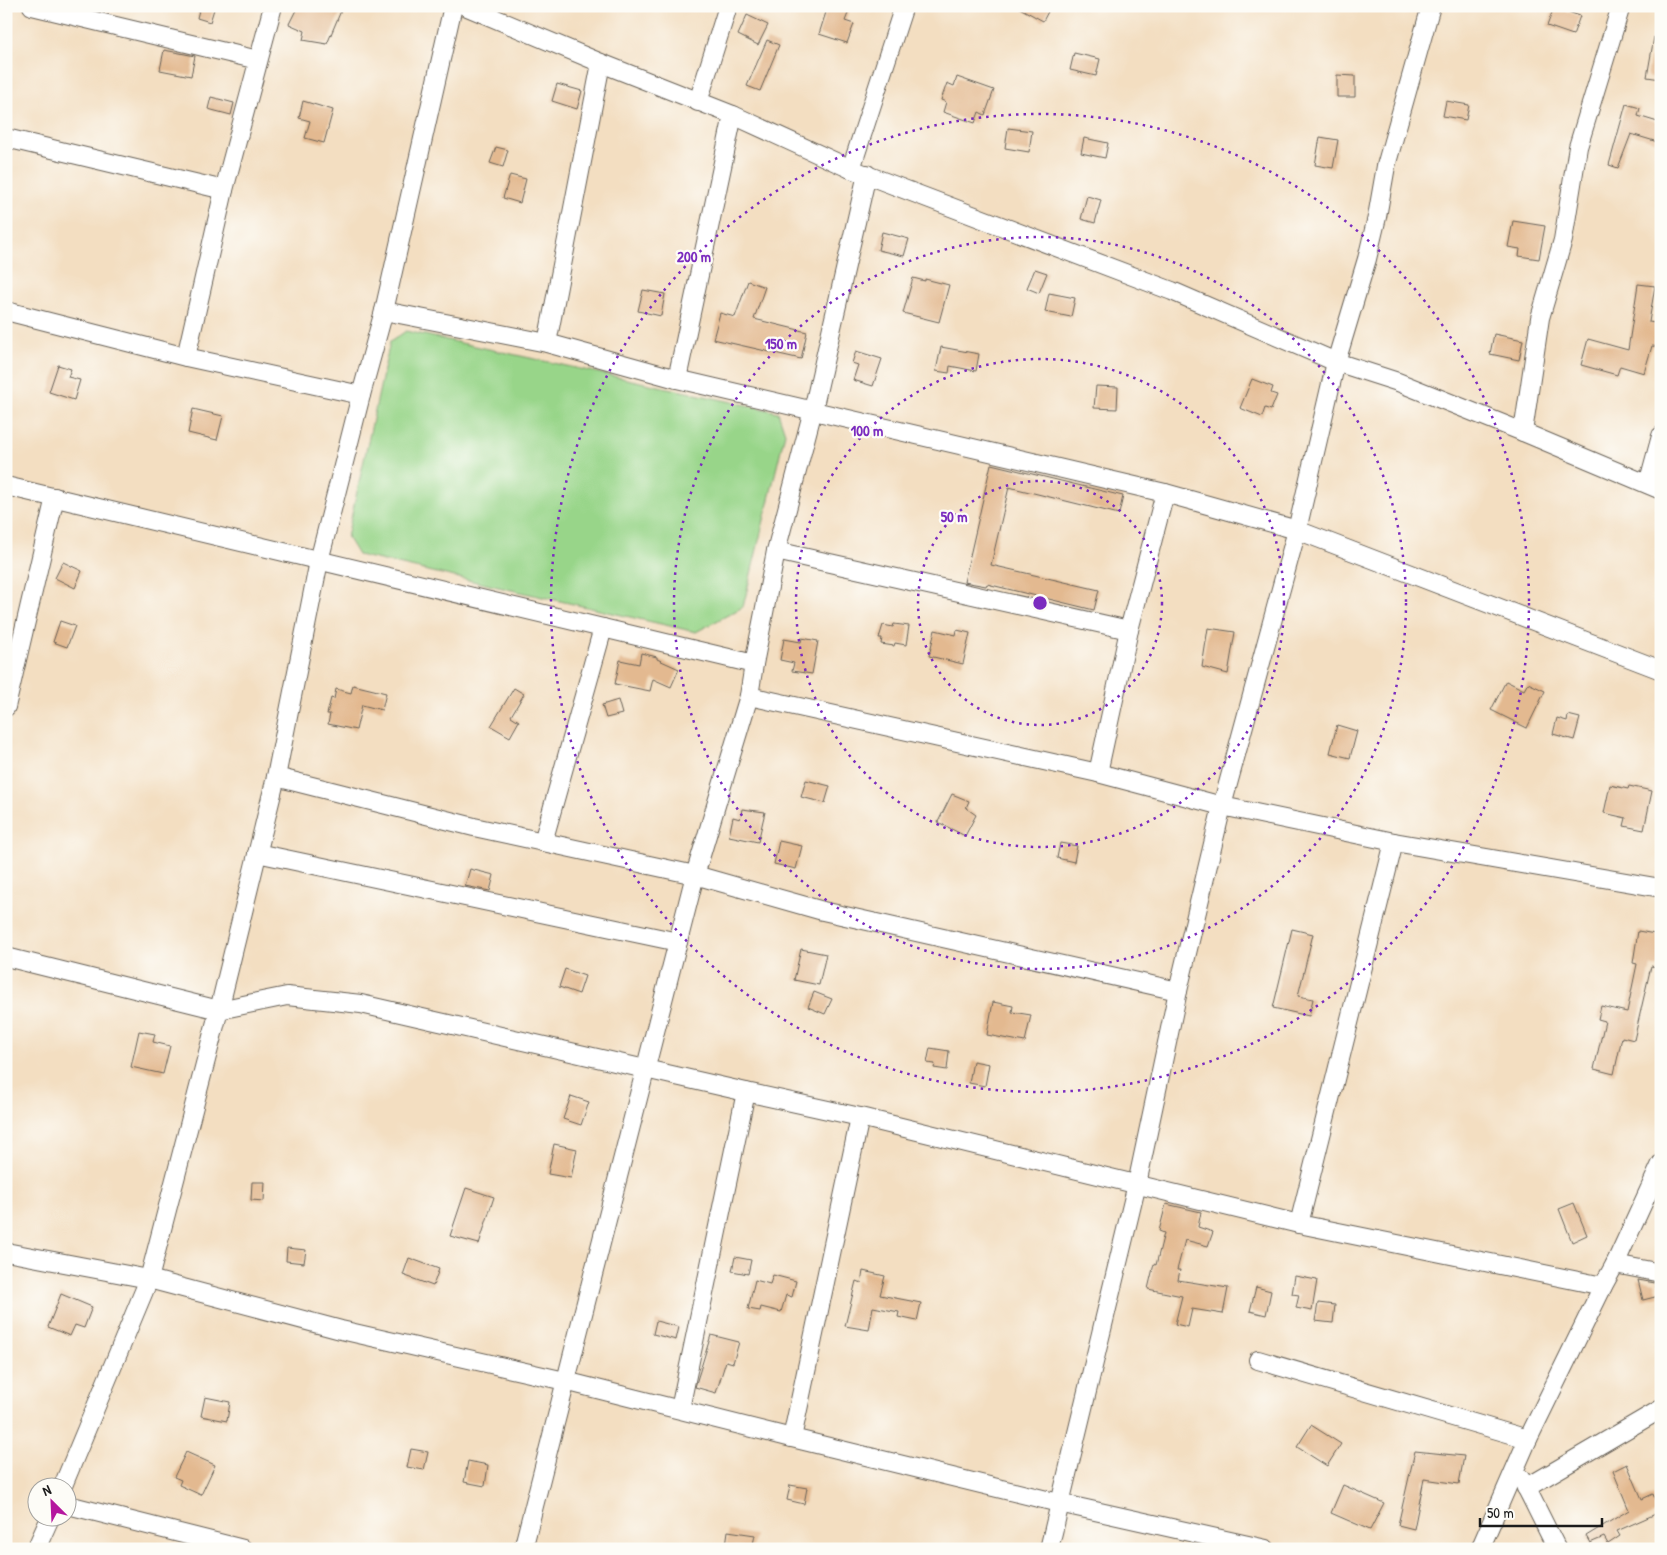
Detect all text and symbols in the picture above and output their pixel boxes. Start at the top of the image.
text: 200 m [677,246,711,267]
text: 150 m [765,333,797,354]
text: 100 m [851,420,883,441]
text: 50 m [941,506,967,527]
centre of rings [1031,594,1049,612]
north arrow [28,1478,78,1528]
text: N [39,1479,54,1500]
scale bar [1480,1495,1602,1527]
text: 50 m [1487,1502,1514,1523]

